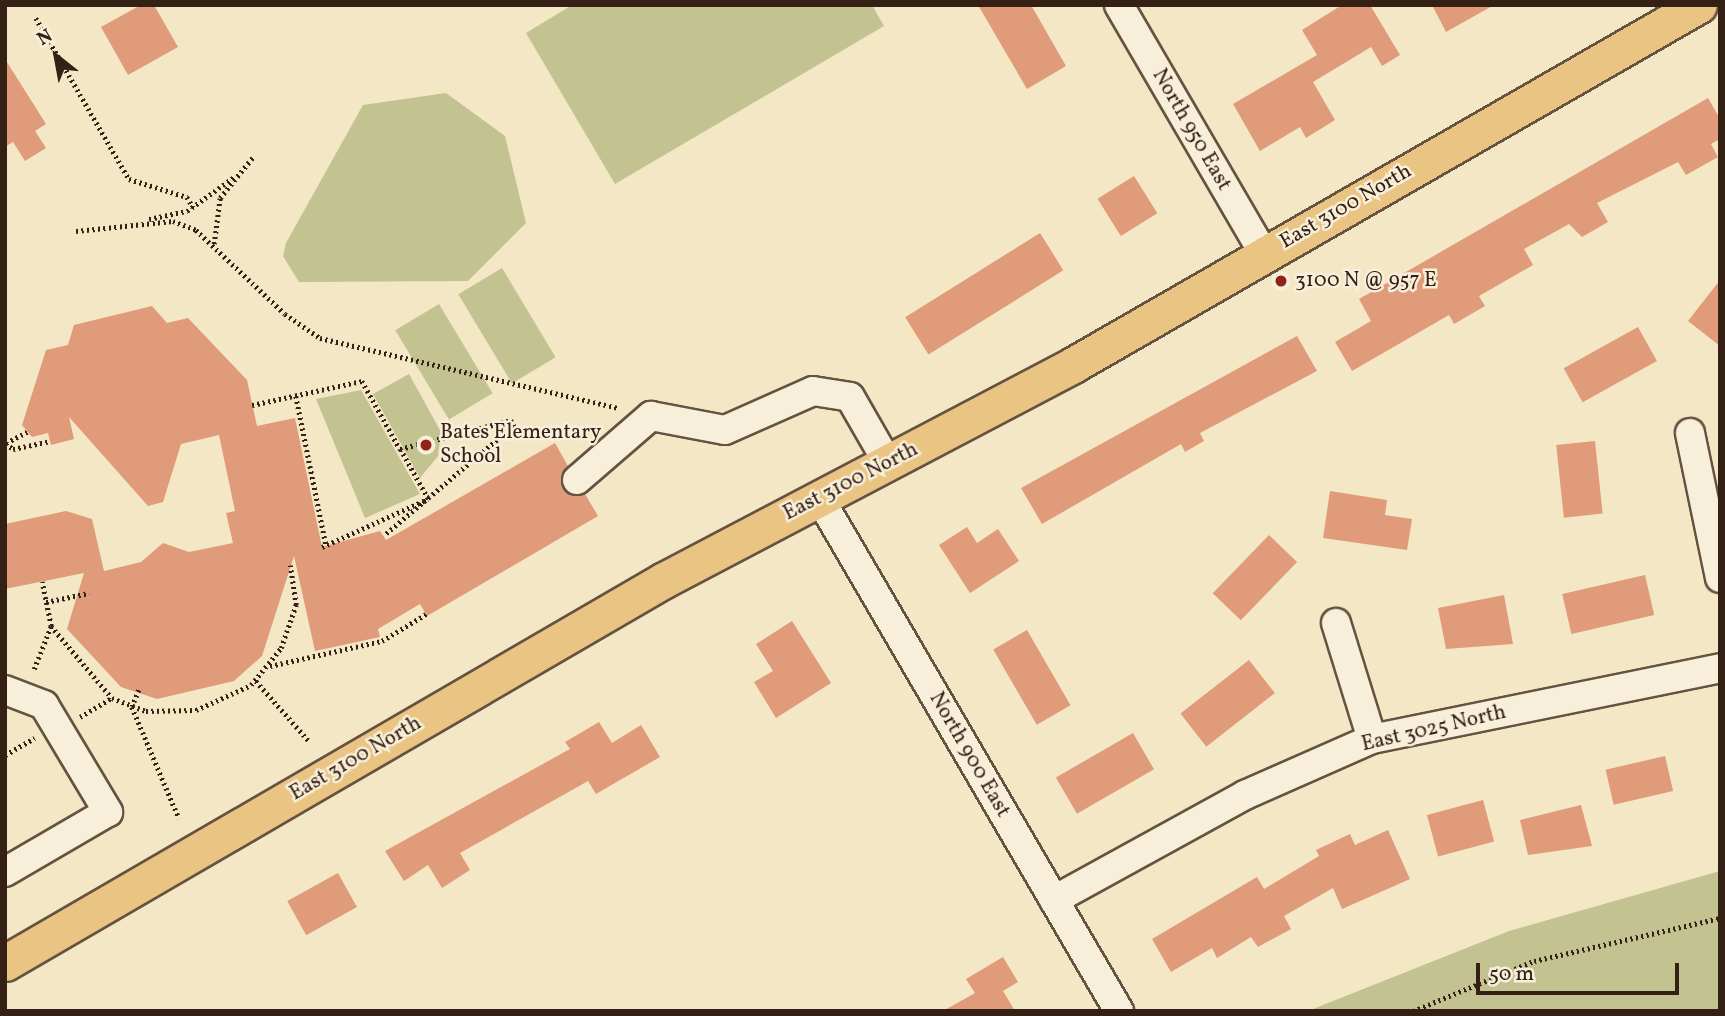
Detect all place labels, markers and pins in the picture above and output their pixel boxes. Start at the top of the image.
place label: 3100 N @ 957 E [1295,268,1436,294]
marker: 3100 N @ 957 E [1273,273,1289,289]
place label: Bates Elementary School [440,420,601,470]
marker: Bates Elementary School [418,437,434,453]

